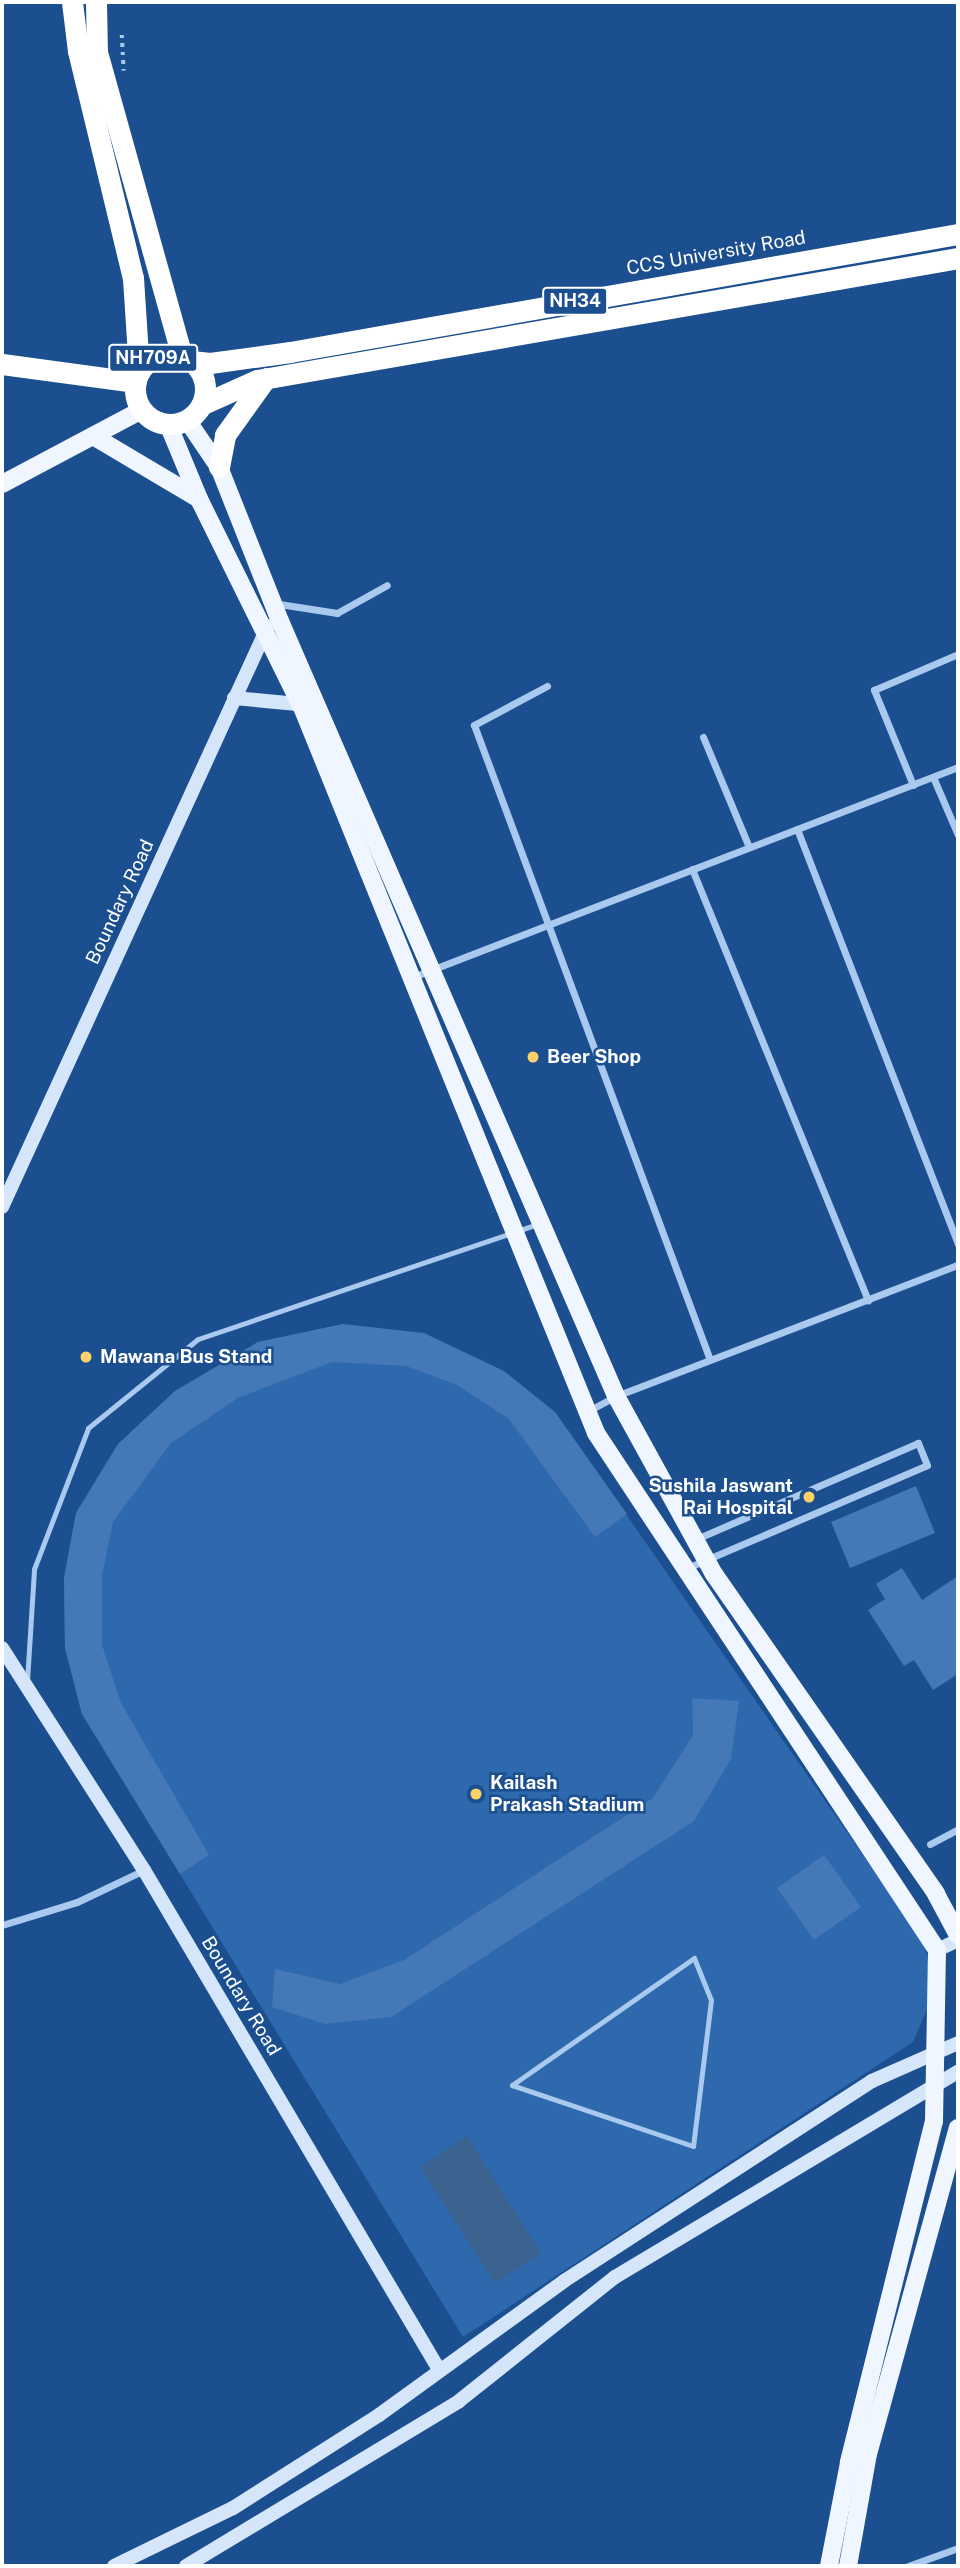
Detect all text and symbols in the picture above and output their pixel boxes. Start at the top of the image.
street label: CCS University Road [625,226,807,280]
road number: NH34 [542,286,608,316]
road number: NH709A [108,344,198,372]
street label: Boundary Road [81,836,159,968]
place label: Beer Shop [547,1046,641,1068]
marker: Beer Shop [525,1049,541,1065]
place label: Mawana Bus Stand [100,1346,272,1368]
marker: Mawana Bus Stand [78,1349,94,1365]
place label: Sushila Jaswant Rai Hospital [648,1475,793,1519]
marker: Sushila Jaswant Rai Hospital [799,1487,819,1507]
place label: Kailash Prakash Stadium [490,1772,644,1816]
marker: Kailash Prakash Stadium [468,1786,484,1802]
street label: Boundary Road [196,1932,286,2060]

